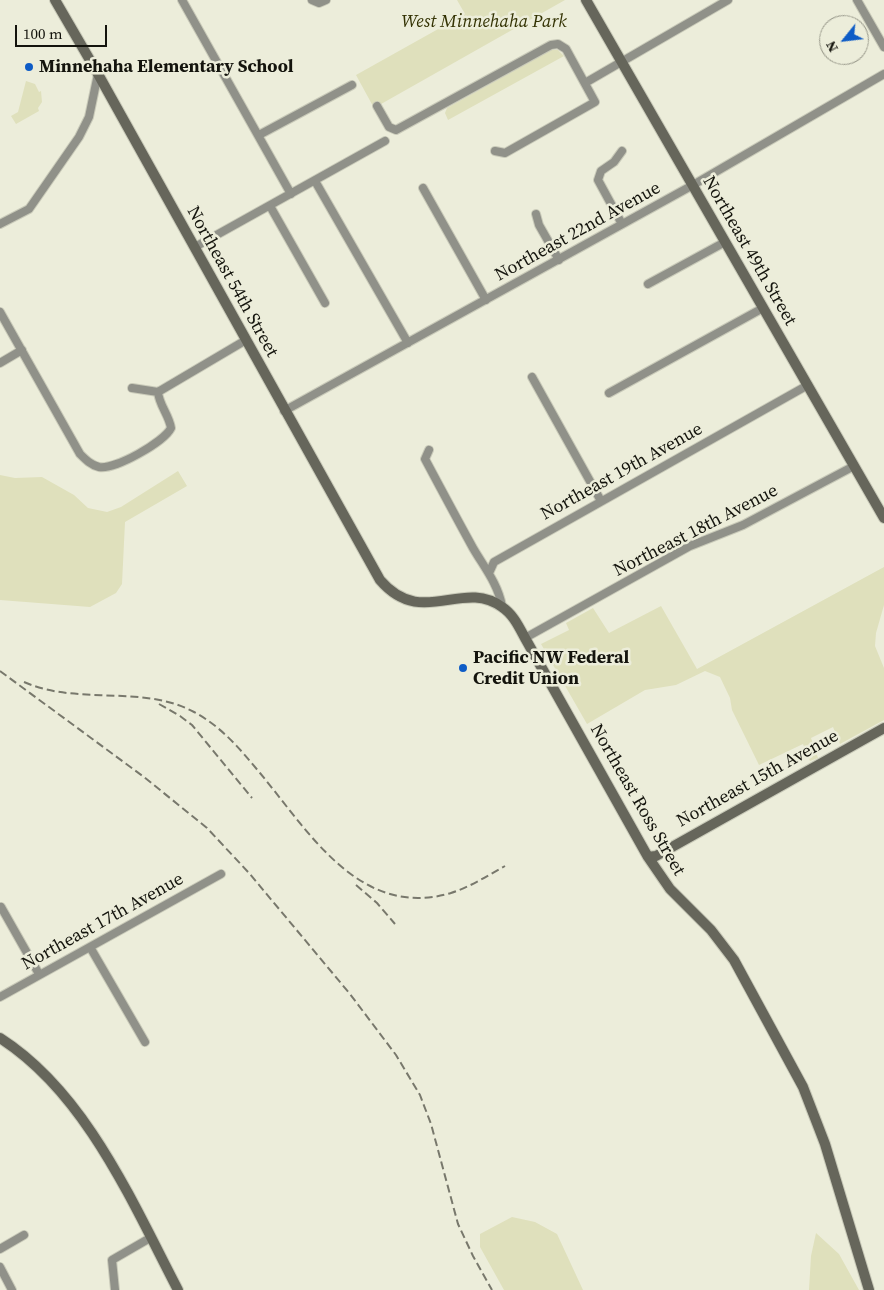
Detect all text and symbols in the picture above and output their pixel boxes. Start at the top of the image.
park label: West Minnehaha Park [401,11,567,33]
scale bar [18,15,110,47]
north arrow [819,15,869,65]
text: 100 m [23,23,63,44]
text: N [821,37,843,56]
place label: Minnehaha Elementary School [39,56,294,78]
marker: Minnehaha Elementary School [23,61,35,73]
street label: Northeast 49th Street [697,172,801,330]
street label: Northeast 22nd Avenue [491,177,665,287]
street label: Northeast 54th Street [182,203,282,361]
street label: Northeast 19th Avenue [537,419,707,525]
street label: Northeast 18th Avenue [610,480,782,582]
place label: Pacific NW Federal Credit Union [473,647,629,690]
marker: Pacific NW Federal Credit Union [457,662,469,674]
street label: Northeast Ross Street [585,720,689,880]
street label: Northeast 15th Avenue [673,726,843,832]
street label: Northeast 17th Avenue [18,869,188,975]

